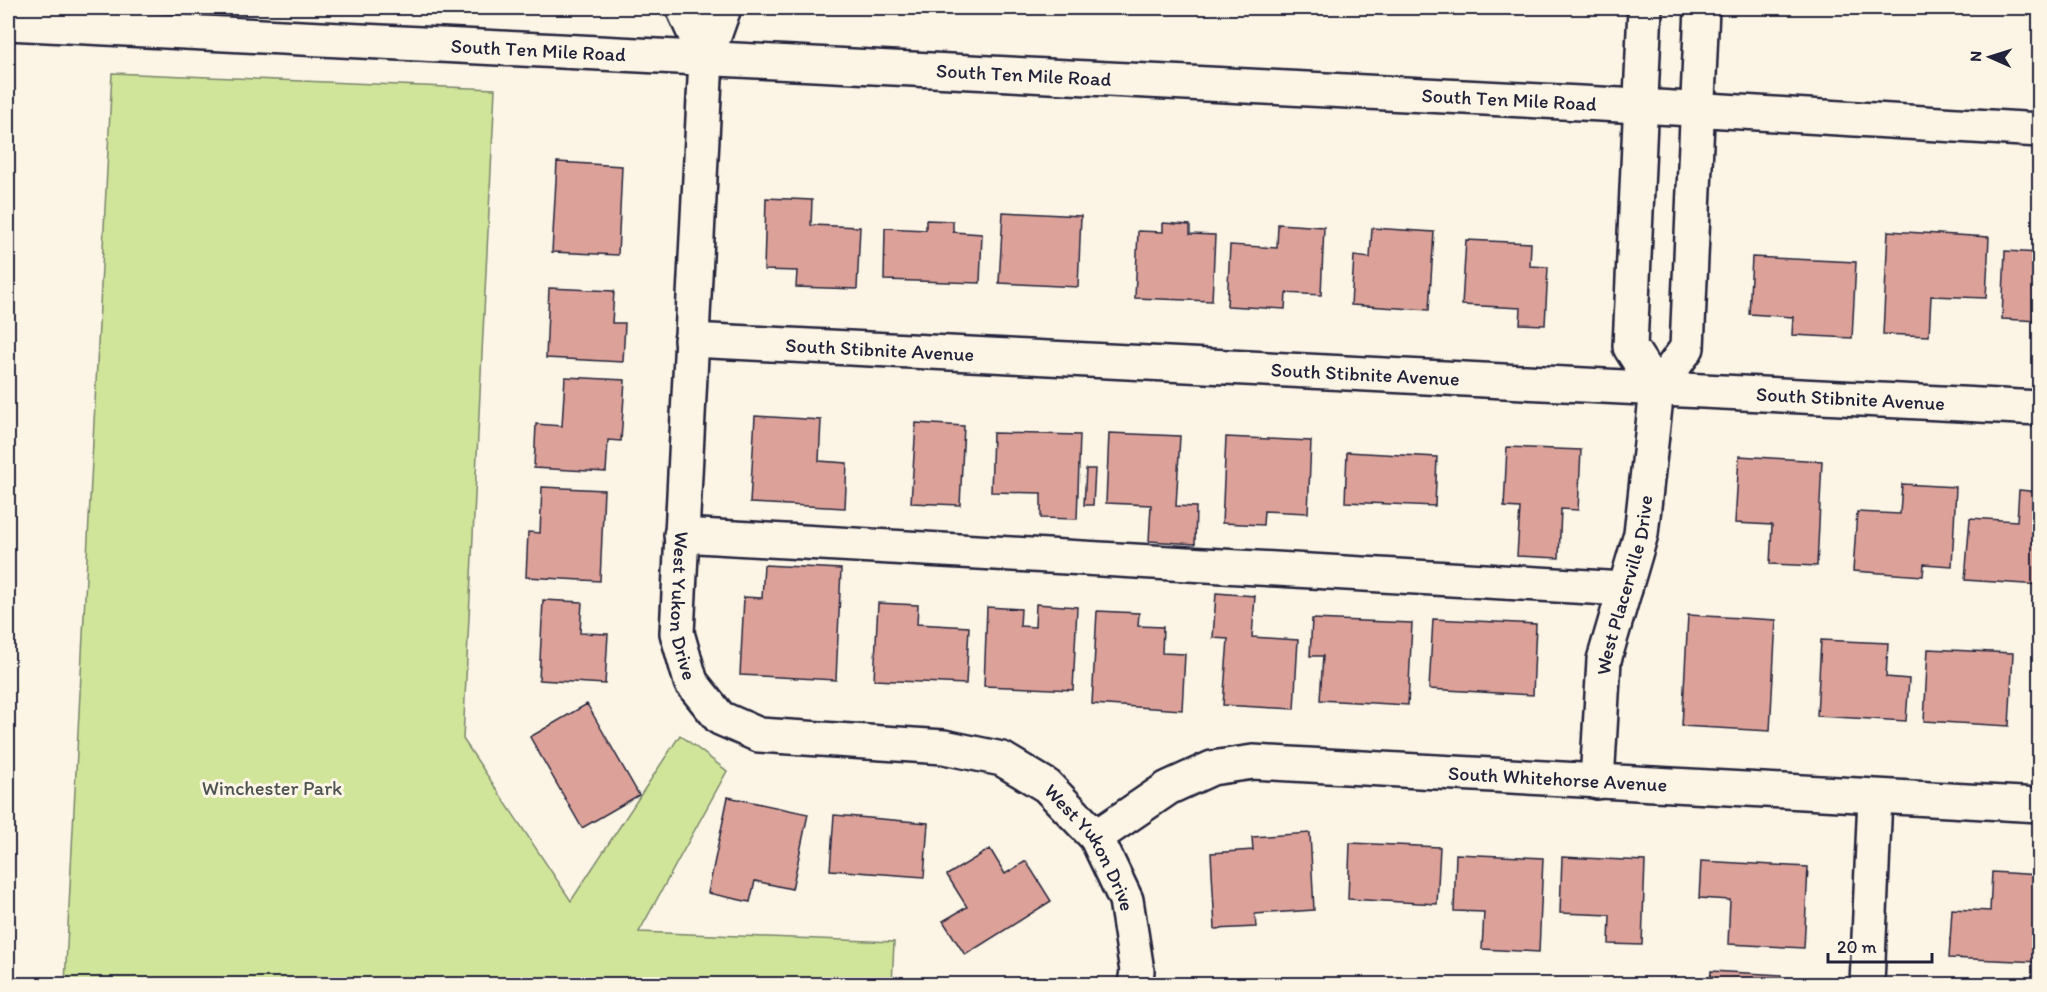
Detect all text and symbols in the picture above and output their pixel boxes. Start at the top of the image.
north arrow [1960,27,2020,87]
street label: South Ten Mile Road [450,34,627,66]
text: N [1966,50,1985,62]
street label: South Ten Mile Road [936,58,1112,91]
street label: South Ten Mile Road [1421,83,1597,116]
street label: South Stibnite Avenue [785,333,975,366]
street label: South Stibnite Avenue [1270,357,1460,391]
street label: South Stibnite Avenue [1756,382,1945,415]
street label: West Placerville Drive [1591,494,1657,675]
street label: West Yukon Drive [665,531,702,683]
street label: South Whitehorse Avenue [1447,761,1668,797]
park label: Winchester Park [202,776,342,800]
street label: West Yukon Drive [1039,779,1140,913]
scale bar [1828,926,1932,964]
text: 20 m [1837,936,1877,958]

